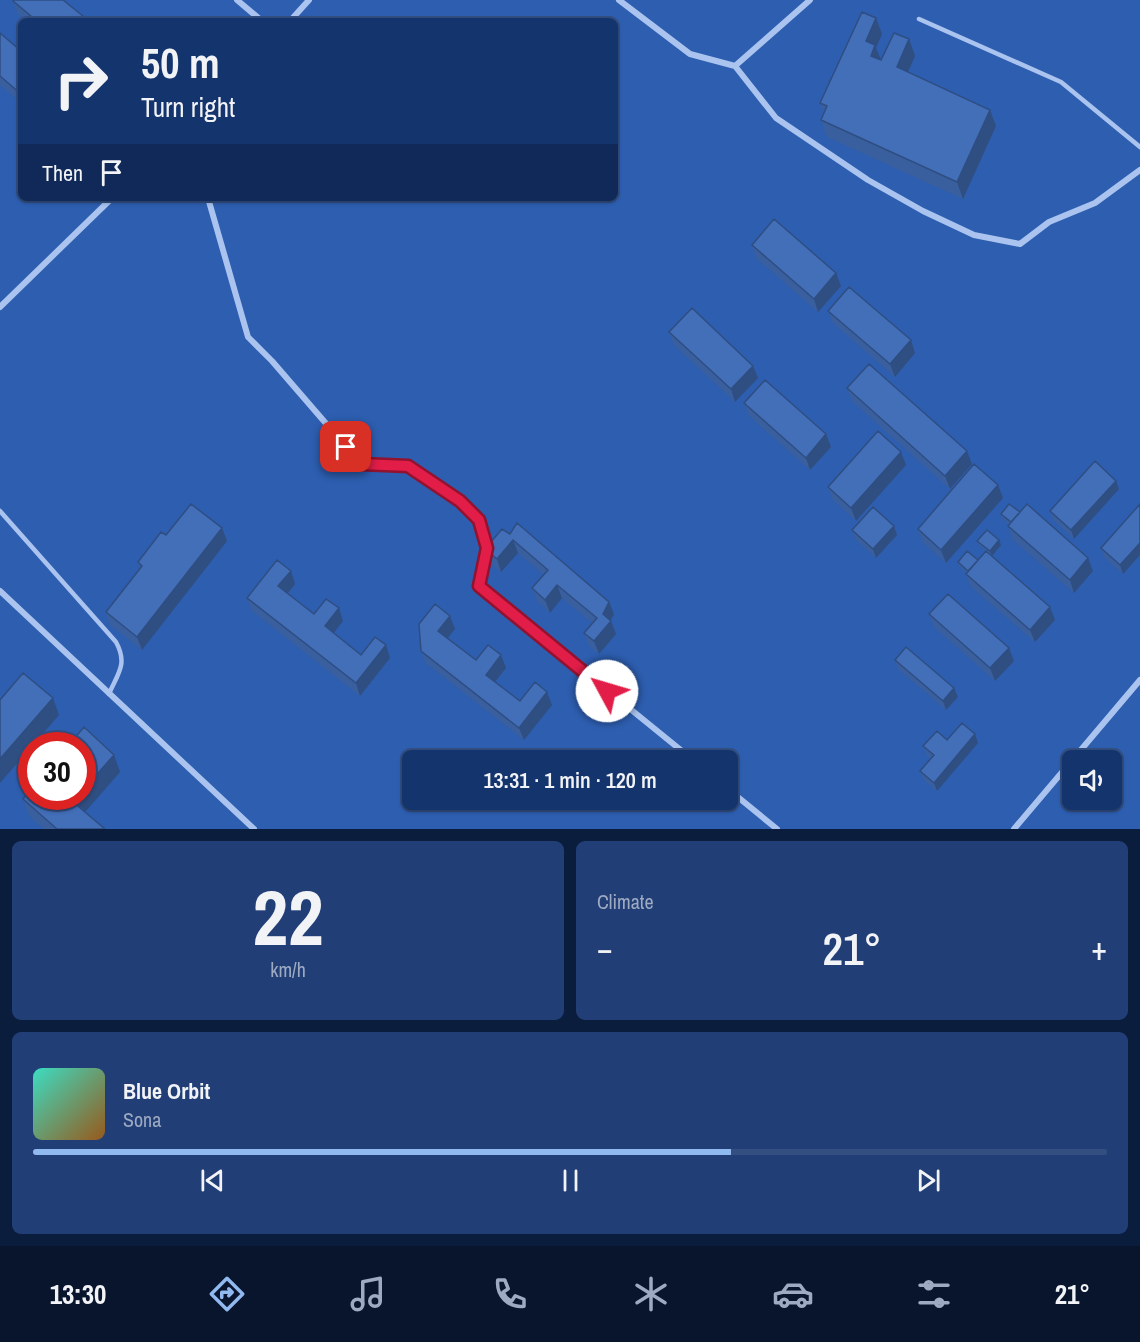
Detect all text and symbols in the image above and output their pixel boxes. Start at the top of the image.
text: 50 m [141,35,220,91]
icon: right [42,42,120,120]
text: Turn right [141,89,235,125]
icon: arrive [95,156,128,189]
text: Then [42,158,83,188]
pin [320,421,371,472]
icon: arrive [329,430,362,463]
position arrow [575,659,639,723]
speed limit sign: 30 [18,732,96,810]
map controls [1062,750,1122,810]
button: sound [1062,750,1122,810]
text: 13:31 · 1 min · 120 m [483,765,657,795]
text: 22 [252,864,324,969]
text: Climate [597,888,654,915]
text: 21° [822,918,882,979]
text: − [597,926,613,970]
text: + [1091,926,1107,970]
text: km/h [270,956,306,983]
text: Blue Orbit [123,1076,210,1106]
text: Sona [123,1106,161,1133]
icon: previous [196,1164,229,1197]
icon: pause [554,1164,587,1197]
icon: next [912,1164,945,1197]
icon: directions [206,1273,248,1315]
icon: music [347,1273,389,1315]
icon: phone [489,1273,531,1315]
icon: climate [630,1273,672,1315]
icon: car [772,1273,814,1315]
icon: filters [913,1273,955,1315]
text: 13:30 [50,1276,106,1312]
text: 21° [1055,1276,1090,1312]

